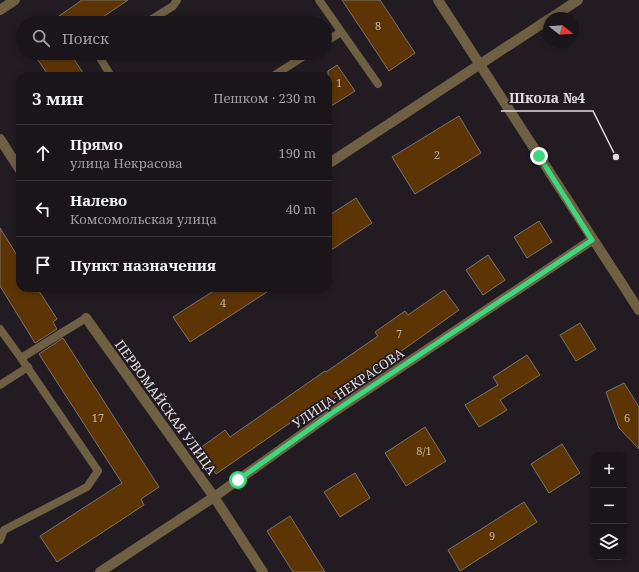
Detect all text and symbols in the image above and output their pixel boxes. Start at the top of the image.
north arrow [543,12,579,48]
search box [16,16,332,60]
house number: 8 [375,18,381,33]
icon: search [30,27,52,49]
text: Поиск [62,28,109,48]
house number: 1 [336,75,342,90]
callout: Школа №4 [501,85,593,111]
text: 3 мин [32,87,84,110]
text: Школа №4 [509,88,585,107]
text: Пешком · 230 m [213,89,316,107]
text: Прямо [70,134,123,154]
icon: ahead [32,142,54,164]
text: 190 m [279,144,316,162]
house number: 2 [434,147,440,162]
route end [530,147,548,165]
text: улица Некрасова [70,154,183,172]
text: Налево [70,190,127,210]
icon: left [32,198,54,220]
text: 40 m [286,200,316,218]
text: Комсомольская улица [70,210,217,228]
icon: arrive [32,254,54,276]
text: Пункт назначения [70,255,216,275]
house number: 4 [220,295,226,310]
house number: 7 [396,326,402,341]
street label: ПЕРВОМАЙСКАЯ УЛИЦА [111,336,222,479]
street label: УЛИЦА НЕКРАСОВА [289,343,408,432]
house number: 17 [92,410,104,425]
house number: 6 [624,410,630,425]
house number: 8/1 [416,443,432,458]
map controls [591,452,627,560]
button: + [591,452,627,488]
route start [229,471,247,489]
button: − [591,488,627,524]
button: layers [591,524,627,560]
house number: 9 [489,528,495,543]

